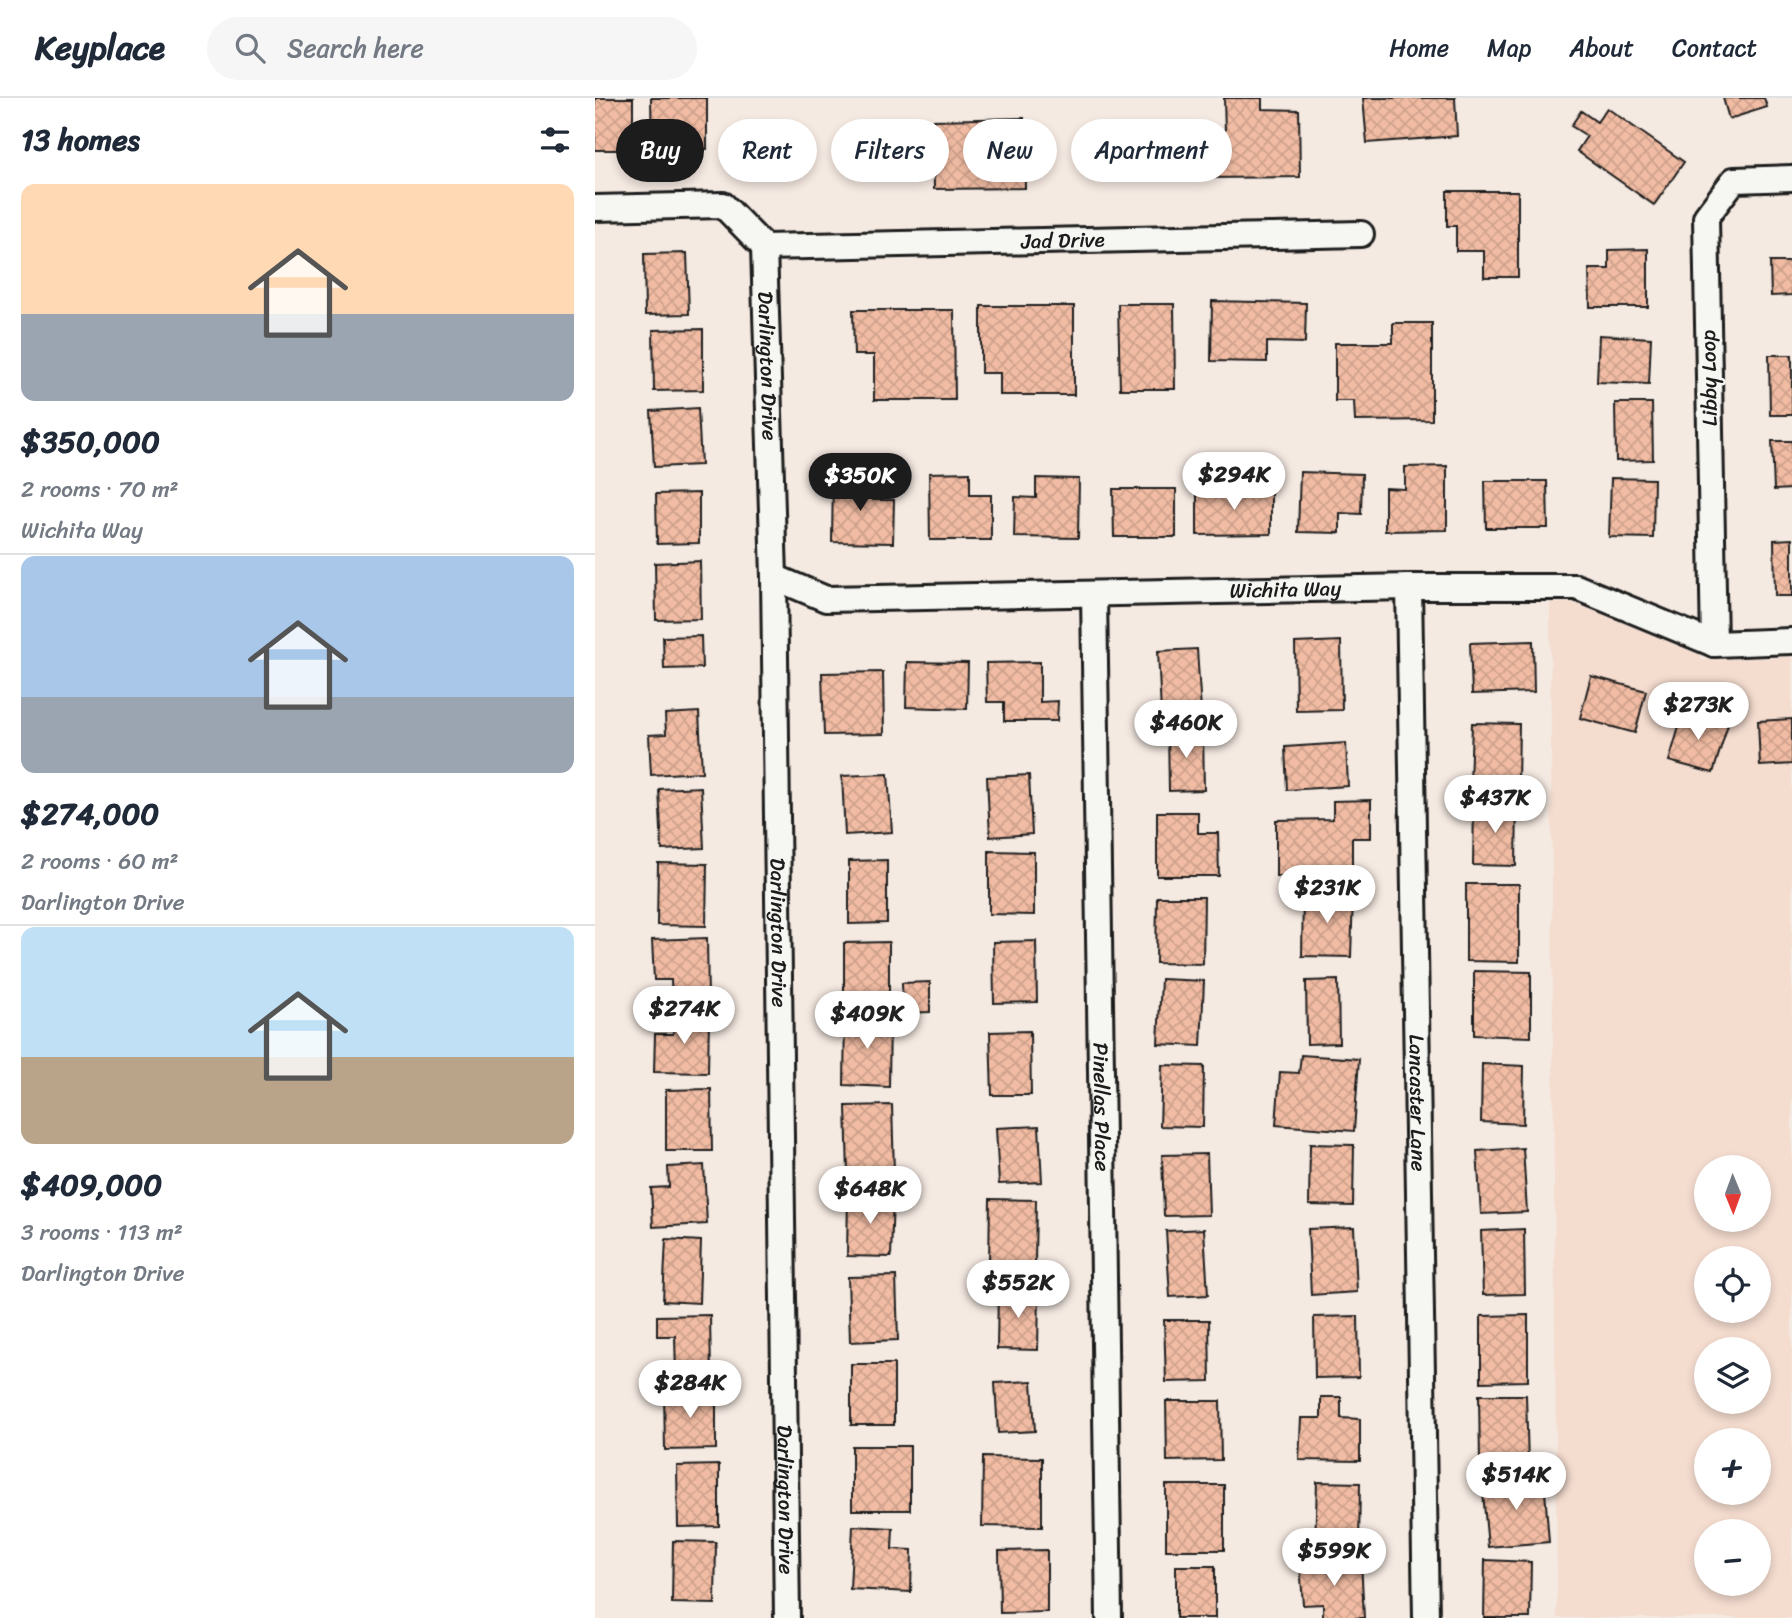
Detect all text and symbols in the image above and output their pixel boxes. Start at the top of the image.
search box [207,17,697,80]
text: Keyplace [35,19,165,77]
text: Search here [287,25,424,71]
text: Home [1389,27,1449,69]
text: Map [1487,27,1531,69]
text: About [1569,27,1634,69]
text: Contact [1672,27,1757,69]
icon: search [231,29,269,67]
text: 13 homes [21,113,140,167]
chip: Buy [616,119,704,182]
chip: Rent [718,119,817,182]
chip: Filters [831,119,949,182]
chip: New [963,119,1057,182]
chip: Apartment [1071,119,1232,182]
icon: filters [536,121,574,159]
street label: Jad Drive [1020,221,1105,260]
icon: home [235,230,361,356]
street label: Darlington Drive [746,291,789,441]
street label: Libby Loop [1689,330,1729,426]
text: $350,000 [21,415,160,469]
pin: $294K [1185,452,1283,512]
pin: $350K [811,454,909,513]
text: $294K [1198,454,1270,495]
text: $350K [825,455,895,496]
text: 2 rooms · 70 m² [21,469,179,510]
text: Wichita Way [21,510,143,551]
street label: Wichita Way [1229,569,1342,610]
icon: home [235,602,361,728]
pin: $273K [1649,682,1747,742]
text: $273K [1664,684,1732,725]
pin: $460K [1137,700,1235,760]
text: $460K [1150,702,1222,743]
pin: $437K [1446,776,1544,835]
text: $437K [1460,777,1530,818]
text: $274,000 [21,787,159,841]
text: 2 rooms · 60 m² [21,841,179,882]
street label: Darlington Drive [759,858,798,1008]
pin: $231K [1278,866,1376,925]
text: $231K [1294,867,1360,908]
text: Darlington Drive [21,882,185,923]
icon: home [235,973,361,1099]
pin: $274K [635,986,733,1046]
text: $274K [649,988,719,1029]
pin: $409K [818,992,916,1051]
text: $409K [831,993,903,1034]
street label: Lancaster Lane [1397,1034,1438,1172]
street label: Pinellas Place [1082,1042,1121,1172]
north arrow [1694,1155,1771,1232]
map controls [1694,1155,1771,1596]
text: $409,000 [21,1158,162,1212]
pin: $648K [821,1166,919,1226]
text: $648K [835,1168,905,1209]
text: 3 rooms · 113 m² [21,1212,183,1253]
button: locate [1694,1246,1771,1323]
text: Darlington Drive [21,1253,185,1294]
pin: $552K [969,1260,1067,1320]
text: $552K [983,1262,1053,1303]
button: layers [1694,1337,1771,1414]
pin: $284K [641,1360,739,1420]
text: $284K [655,1362,725,1403]
street label: Darlington Drive [766,1425,805,1575]
button: + [1694,1428,1771,1505]
pin: $514K [1467,1452,1565,1512]
text: $514K [1482,1454,1550,1495]
button: − [1694,1519,1771,1596]
pin: $599K [1285,1528,1383,1588]
text: $599K [1298,1530,1370,1571]

